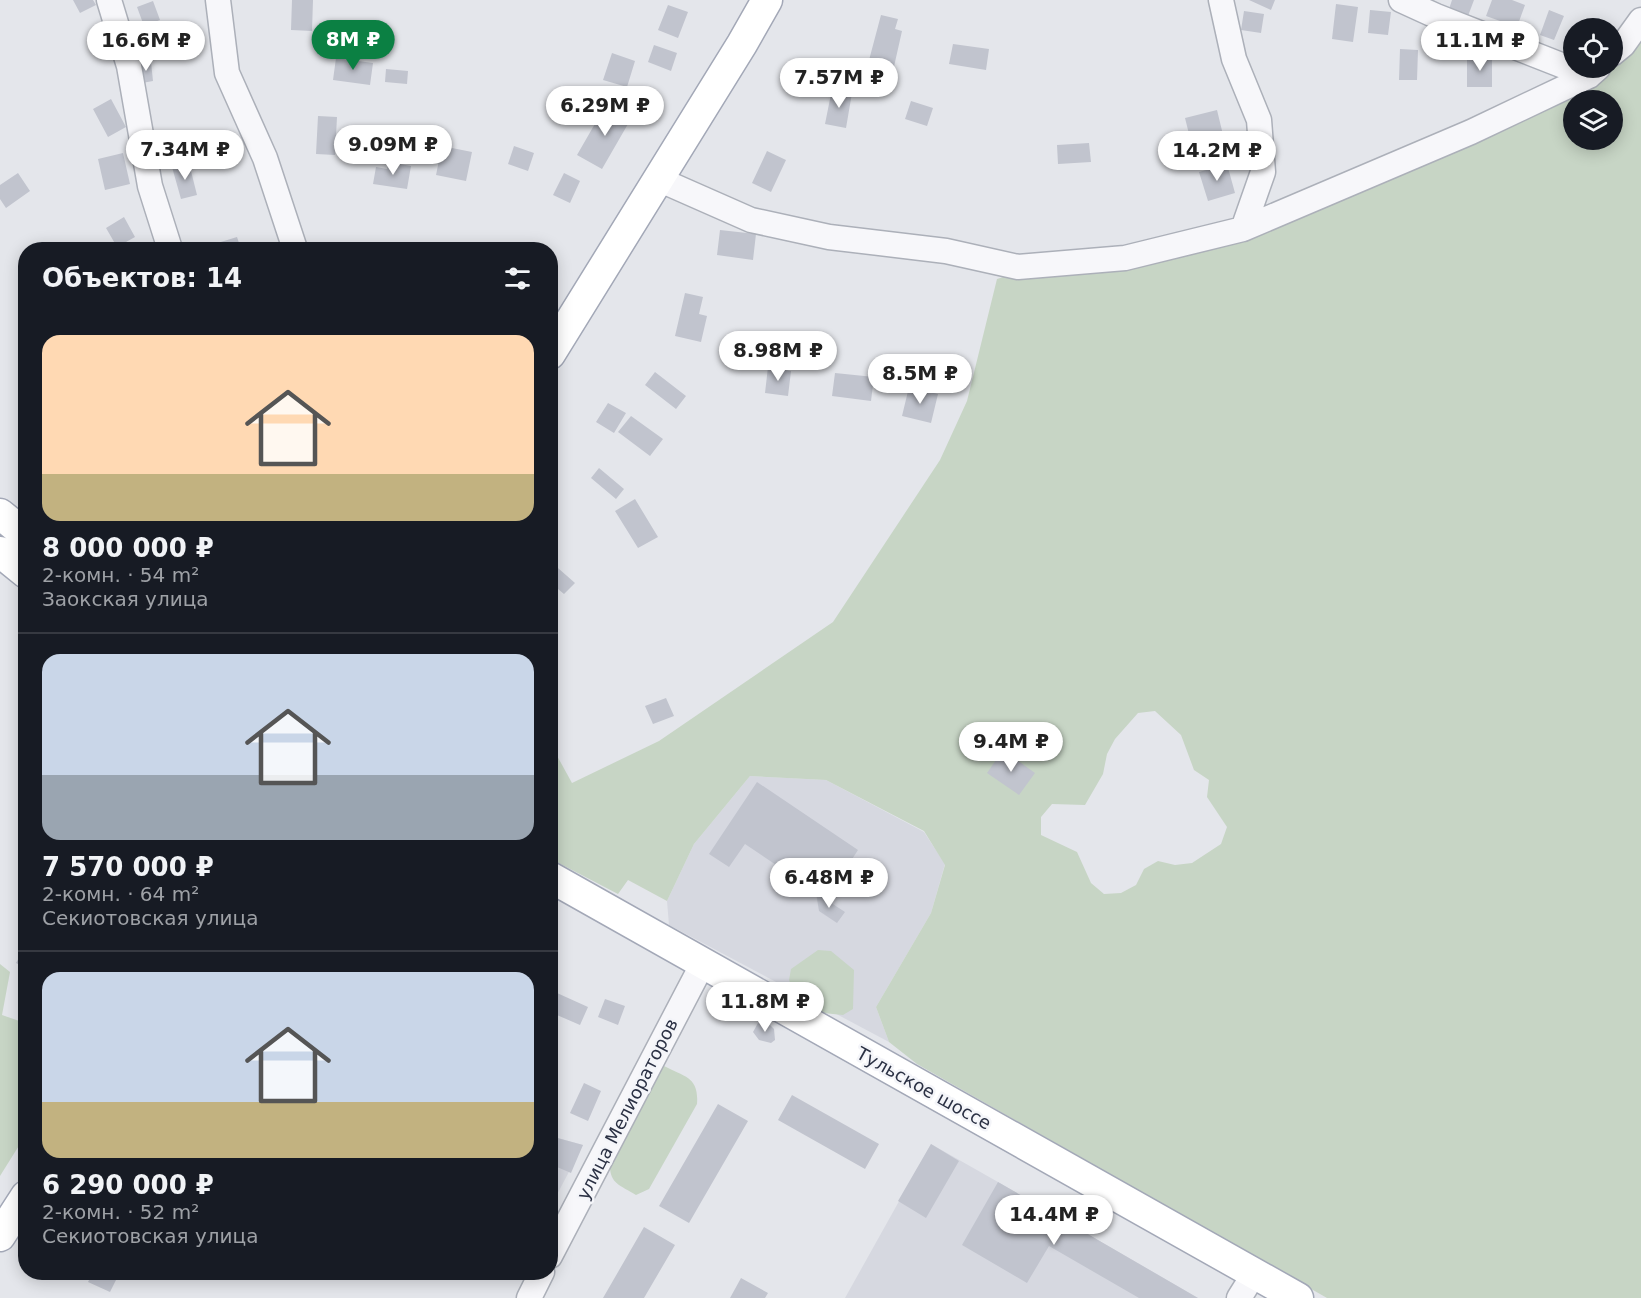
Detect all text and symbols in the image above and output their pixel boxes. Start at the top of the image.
map controls [1563,18,1623,150]
button: locate [1563,18,1623,78]
pin: 8M ₽ [317,20,389,71]
pin: 16.6M ₽ [91,21,201,72]
pin: 11.1M ₽ [1425,21,1535,72]
text: 8M ₽ [326,27,380,51]
text: 16.6M ₽ [101,28,191,52]
text: 11.1M ₽ [1435,28,1525,52]
pin: 7.57M ₽ [784,58,894,109]
text: 7.57M ₽ [794,65,884,89]
pin: 6.29M ₽ [550,86,660,137]
button: layers [1563,90,1623,150]
text: 6.29M ₽ [560,93,650,117]
pin: 9.09M ₽ [338,125,448,176]
pin: 7.34M ₽ [130,130,240,181]
pin: 14.2M ₽ [1162,131,1272,182]
text: 9.09M ₽ [348,132,438,156]
text: 7.34M ₽ [140,137,230,161]
text: 14.2M ₽ [1172,138,1262,162]
icon: filters [501,262,534,295]
text: Объектов: 14 [42,263,242,293]
pin: 8.98M ₽ [723,331,833,382]
text: 8.98M ₽ [733,338,823,362]
pin: 8.5M ₽ [871,354,969,405]
text: 8.5M ₽ [882,361,958,385]
icon: home [234,374,342,482]
text: 8 000 000 ₽ [42,533,214,563]
text: 2-комн. · 54 m² [42,563,199,587]
text: Заокская улица [42,587,209,611]
icon: home [234,693,342,801]
pin: 9.4M ₽ [962,722,1060,773]
text: 9.4M ₽ [973,729,1049,753]
text: 7 570 000 ₽ [42,852,214,882]
pin: 6.48M ₽ [774,858,884,909]
text: 6.48M ₽ [784,865,874,889]
text: 2-комн. · 64 m² [42,882,199,906]
text: Секиотовская улица [42,906,258,930]
pin: 11.8M ₽ [710,982,820,1033]
text: 11.8M ₽ [720,989,810,1013]
icon: home [234,1011,342,1119]
street label: улица Мелиораторов [572,1015,682,1203]
street label: Тульское шоссе [852,1042,995,1134]
text: 6 290 000 ₽ [42,1170,214,1200]
pin: 14.4M ₽ [999,1195,1109,1246]
text: 2-комн. · 52 m² [42,1200,199,1224]
text: 14.4M ₽ [1009,1202,1099,1226]
text: Секиотовская улица [42,1224,258,1248]

